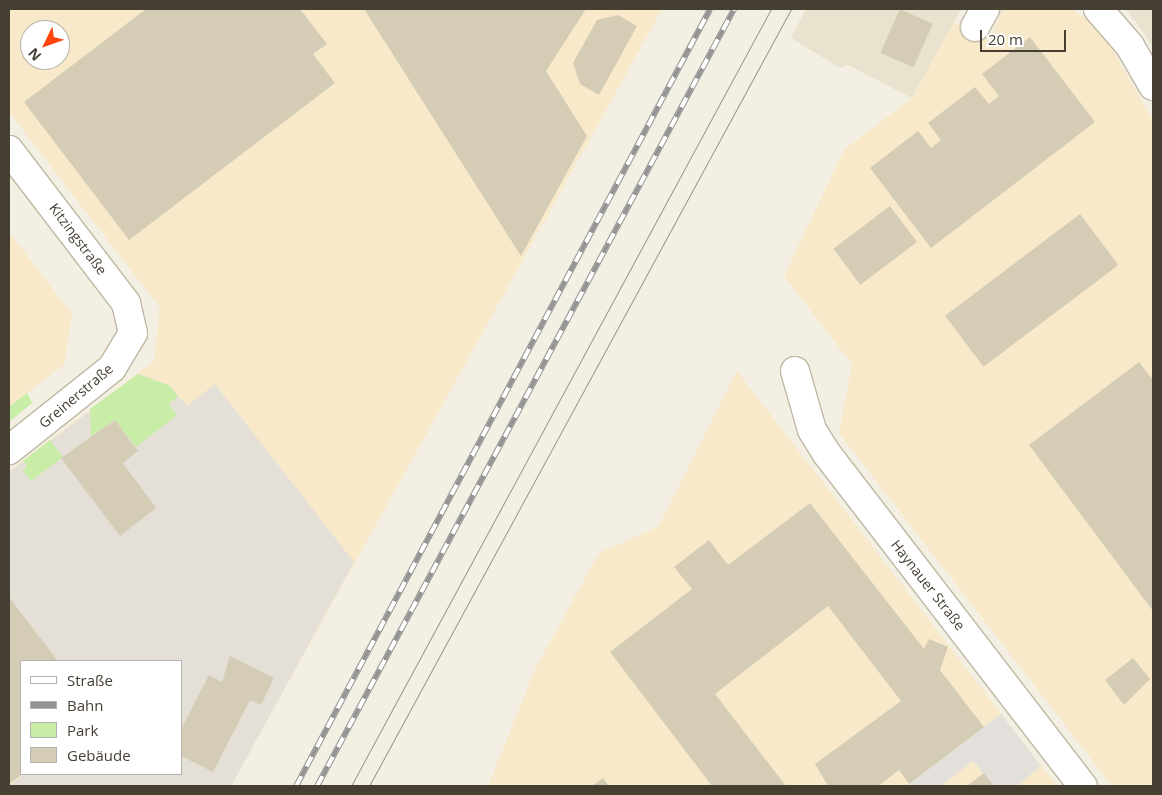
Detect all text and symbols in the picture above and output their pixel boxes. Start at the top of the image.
north arrow [20,20,70,70]
scale bar [982,20,1068,52]
text: 20 m [988,29,1023,49]
text: N [23,44,45,65]
street label: Kitzingstraße [46,200,110,278]
street label: Greinerstraße [36,360,116,432]
street label: Haynauer Straße [888,536,968,634]
legend [20,660,182,775]
text: Straße [67,670,113,690]
text: Bahn [67,695,103,715]
text: Park [67,720,98,740]
text: Gebäude [67,745,131,765]

